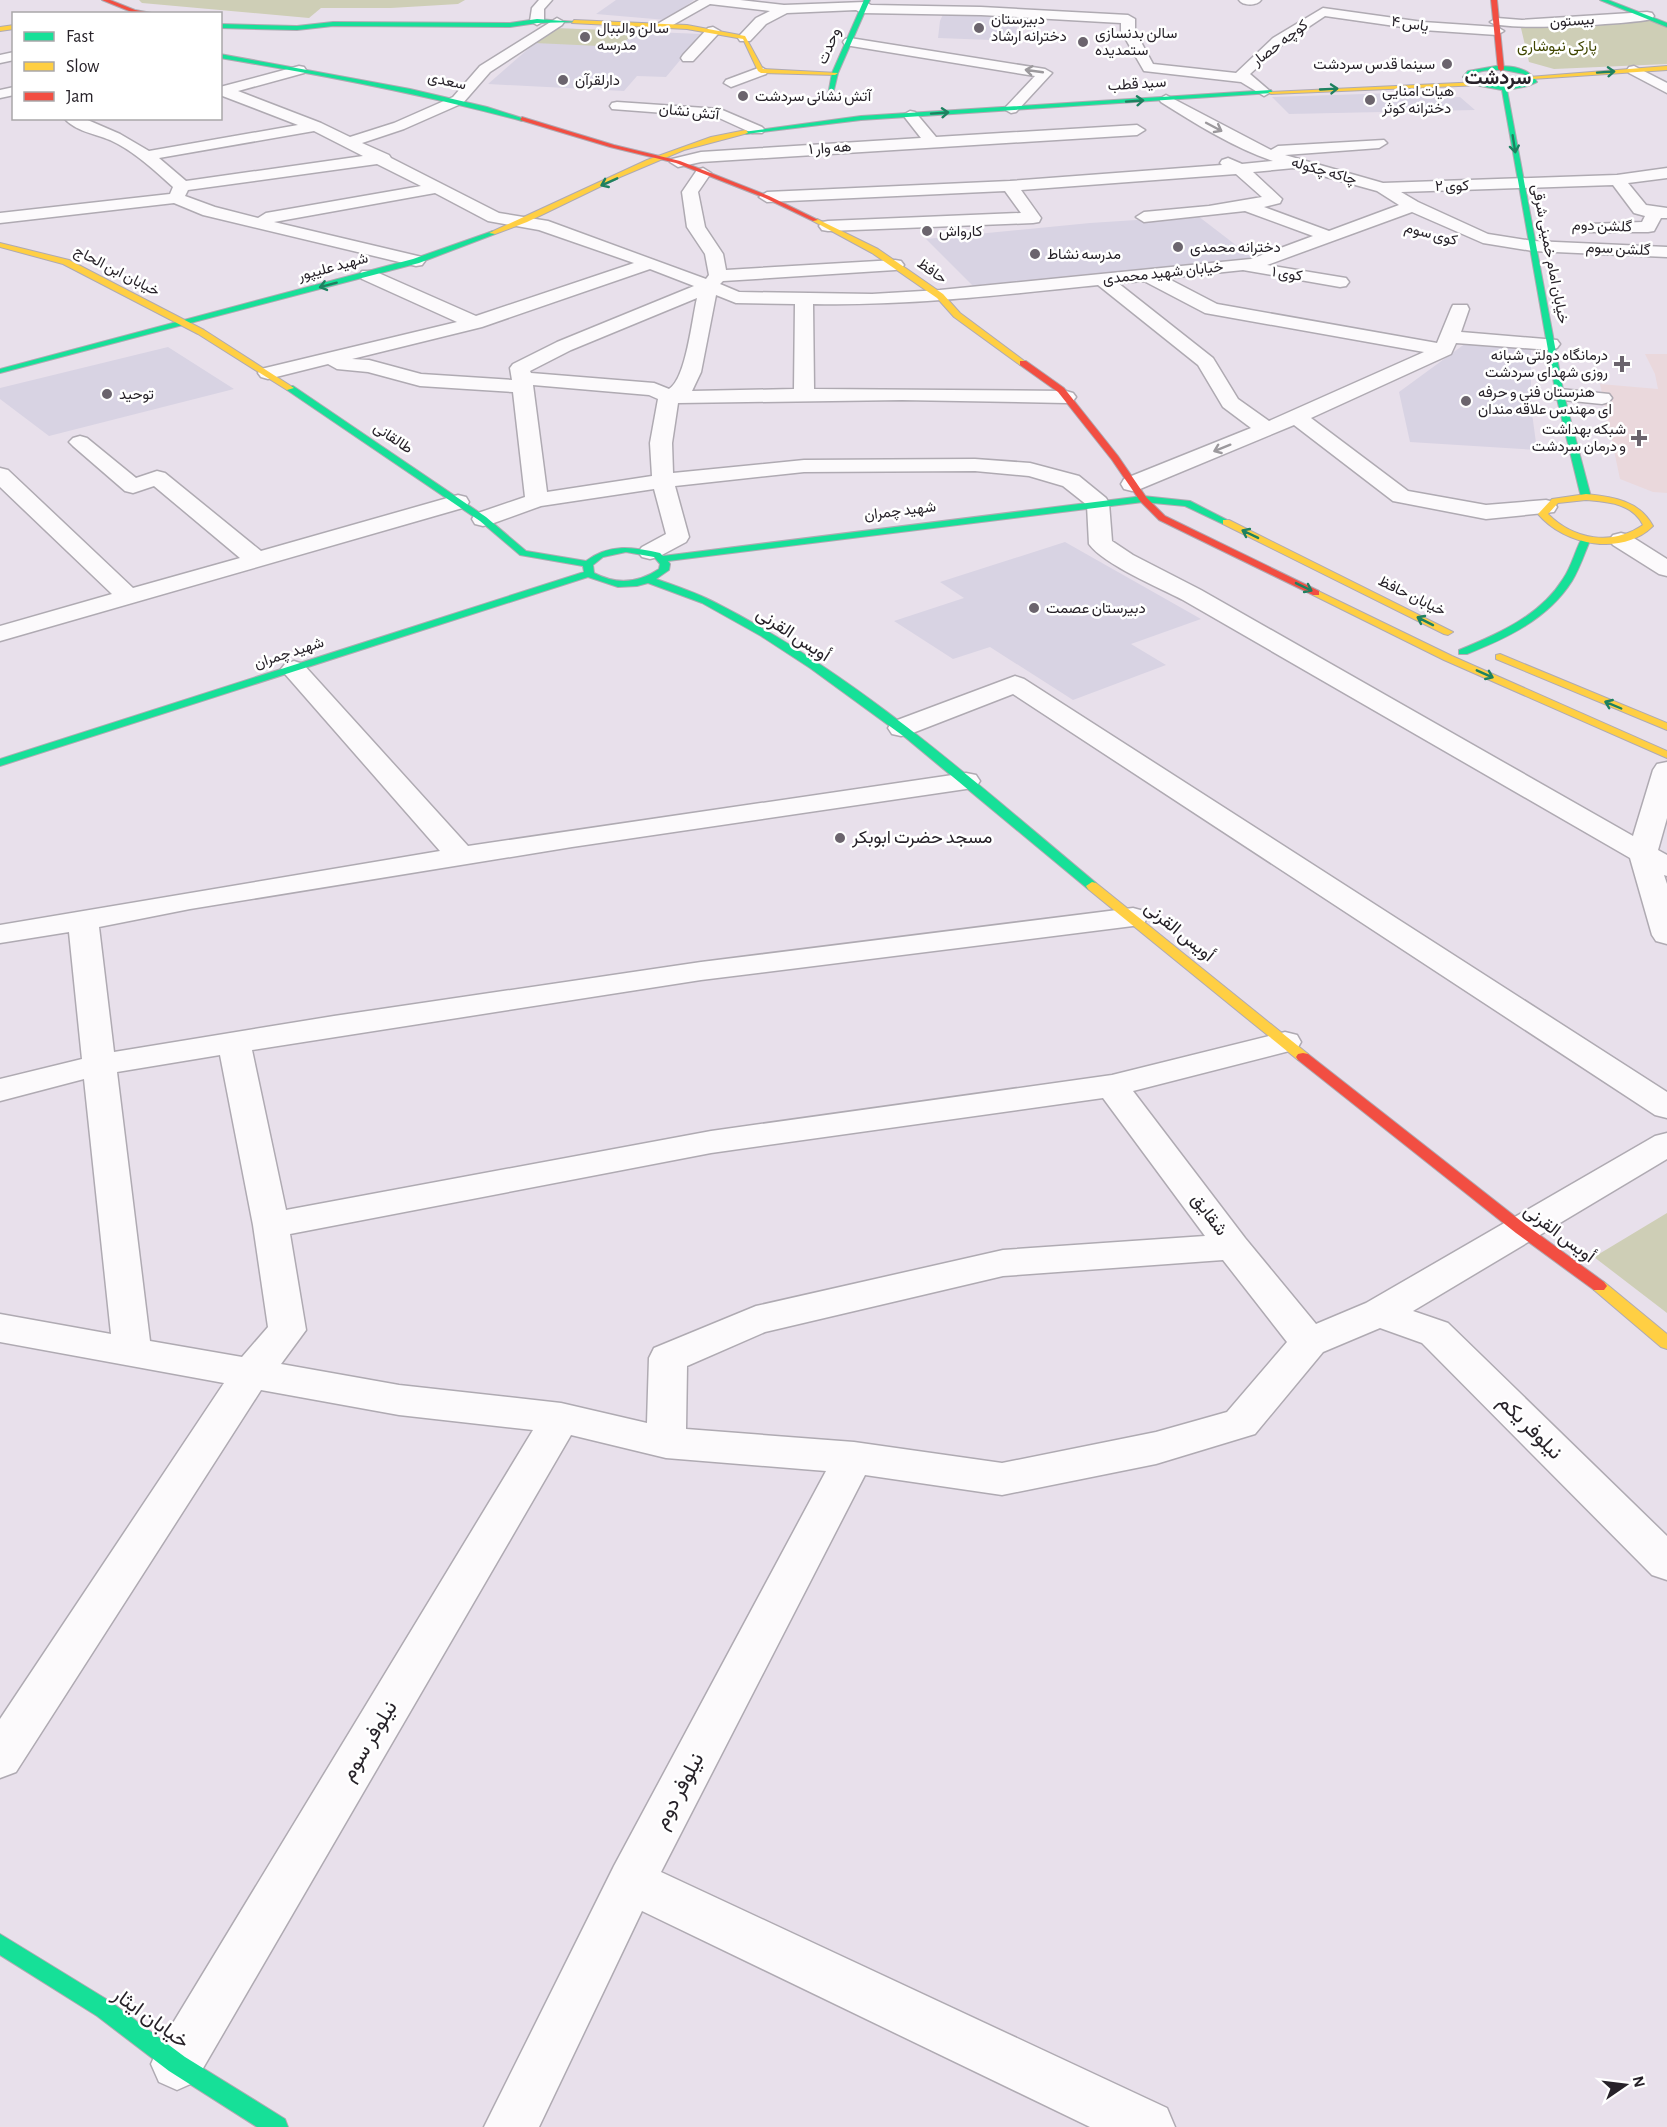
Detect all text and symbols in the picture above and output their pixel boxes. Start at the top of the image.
legend [12,12,222,120]
place label: دبیرستان دخترانه ارشاد [991,12,1067,45]
street label: بیستون [1549,12,1595,31]
street label: یاس ۴ [1390,14,1430,36]
street label: کوچه حصار [1248,17,1312,71]
place label: سالن والببال مدرسه [597,21,669,54]
marker: دبیرستان دخترانه ارشاد [972,21,986,35]
street label: وحدت [815,26,844,67]
place label: سالن بدنسازی ستمدیده [1095,26,1178,59]
text: Fast [66,28,94,46]
marker: سالن والببال مدرسه [578,30,592,44]
marker: سالن بدنسازی ستمدیده [1076,35,1090,49]
park label: پارکی نیوشاری [1517,39,1597,56]
place label: سینما قدس سردشت [1313,57,1435,74]
marker: سینما قدس سردشت [1440,57,1454,71]
text: Slow [66,58,99,76]
one-way arrow [1025,66,1044,77]
one-way arrow [1596,66,1616,77]
district label: سردشت [1464,68,1532,90]
street label: سعدی [426,69,468,95]
place label: دارلقرآن [575,72,620,89]
marker: دارلقرآن [556,73,570,87]
street label: سید قطب [1107,74,1167,95]
one-way arrow [1319,83,1339,94]
place label: هیات امنایی دخترانه کوثر [1381,84,1454,117]
text: Jam [66,88,94,106]
place label: آتش نشانی سردشت [755,88,873,106]
marker: آتش نشانی سردشت [736,89,750,103]
marker: هیات امنایی دخترانه کوثر [1363,93,1377,107]
one-way arrow [1124,95,1144,106]
street label: آتش نشان [658,100,722,125]
one-way arrow [930,108,950,119]
one-way arrow [1205,122,1223,133]
one-way arrow [1508,134,1519,154]
street label: هه وار ۱ [808,139,852,158]
street label: چاکه چکوله [1289,155,1358,189]
one-way arrow [600,176,618,188]
street label: کوی ۲ [1435,178,1470,196]
street label: خیابان امام خمینی شرقی [1527,183,1571,325]
street label: گلشن دوم [1572,217,1633,237]
street label: کوی سوم [1403,220,1459,250]
marker: کارواش [920,224,934,238]
place label: کارواش [939,224,983,241]
marker: دخترانه محمدی [1171,240,1185,254]
place label: دخترانه محمدی [1190,240,1281,257]
street label: گلشن سوم [1585,240,1651,260]
street label: خیابان ابن الحاج [71,243,162,302]
marker: مدرسه نشاط [1028,247,1042,261]
place label: مدرسه نشاط [1047,247,1121,263]
street label: شهید علیپور [295,250,370,286]
street label: حافظ [914,256,950,286]
street label: خیابان شهید محمدی [1102,259,1224,289]
street label: کوی ۱ [1270,264,1304,286]
one-way arrow [319,280,338,292]
place label: درمانگاه دولتی شبانه روزی شهدای سردشت [1485,348,1608,382]
marker: درمانگاه دولتی شبانه روزی شهدای سردشت [1613,355,1631,373]
place label: هنرستان فنی و حرفه ای مهندس علاقه مندان [1478,385,1612,419]
marker: توحید [100,387,114,401]
place label: توحید [119,387,154,403]
marker: هنرستان فنی و حرفه ای مهندس علاقه مندان [1459,394,1473,408]
street label: طالقانی [370,420,415,458]
place label: شبکه بهداشت و درمان سردشت [1532,422,1626,455]
marker: شبکه بهداشت و درمان سردشت [1630,429,1648,447]
one-way arrow [1213,443,1232,454]
street label: شهید چمران [863,499,937,525]
one-way arrow [1242,528,1260,540]
street label: خیابان حافظ [1376,573,1448,620]
one-way arrow [1294,581,1312,593]
marker: دبیرستان عصمت [1027,601,1041,615]
place label: دبیرستان عصمت [1046,601,1146,617]
street label: أویس القرنی [752,603,834,666]
one-way arrow [1416,614,1434,626]
street label: شهید چمران [252,635,326,673]
one-way arrow [1475,669,1493,681]
one-way arrow [1604,699,1622,710]
place label: مسجد حضرت ابوبکر [851,829,992,848]
marker: مسجد حضرت ابوبکر [833,831,847,845]
street label: أویس القرنی [1140,897,1219,966]
street label: شقایق [1187,1191,1230,1240]
street label: أویس القرنی [1519,1200,1599,1267]
street label: نیلوفر یکم [1492,1391,1566,1465]
street label: نیلوفر سوم [337,1697,404,1786]
street label: نیلوفر دوم [650,1750,710,1834]
street label: خیابان ایثار [107,1983,193,2054]
north arrow [1595,2055,1655,2115]
text: N [1629,2074,1648,2089]

